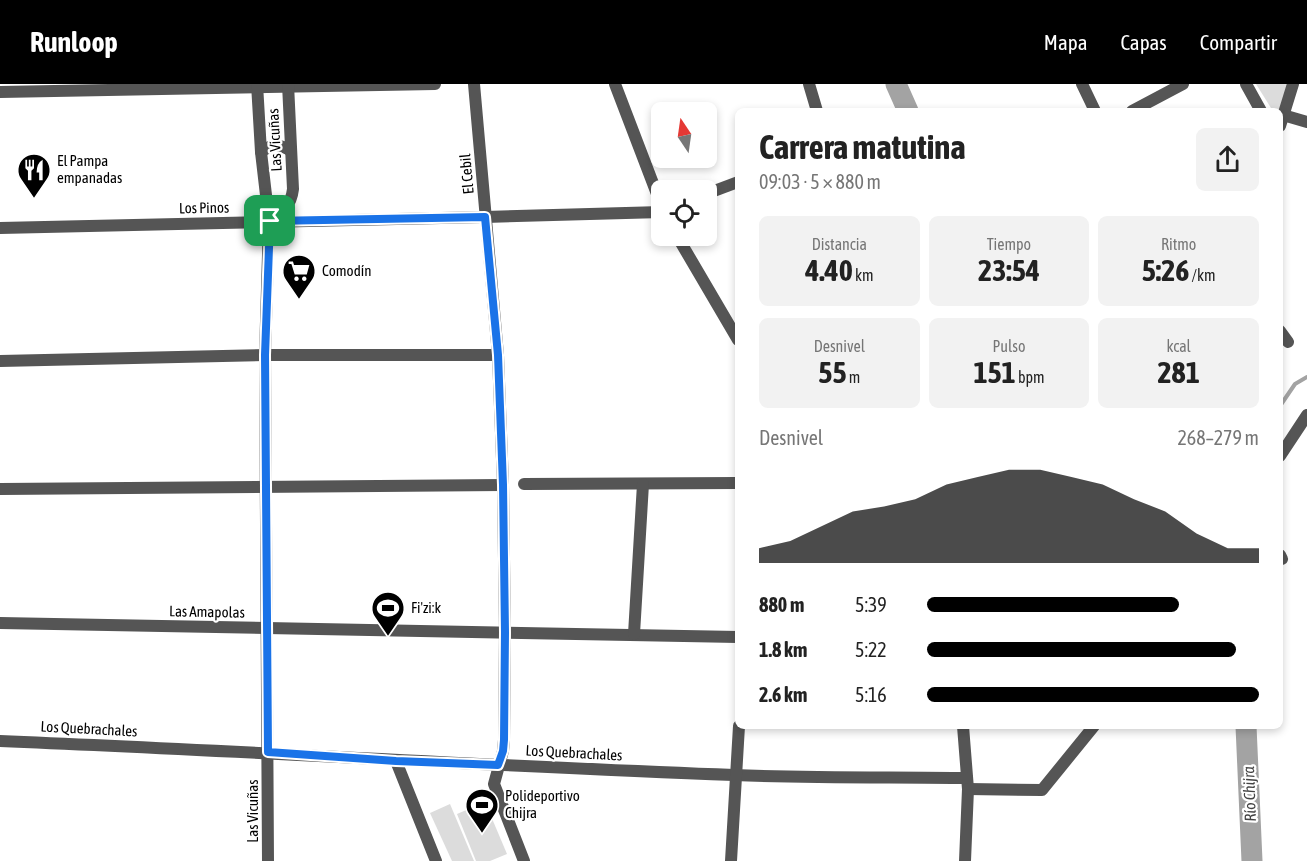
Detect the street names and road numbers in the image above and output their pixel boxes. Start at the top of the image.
street label: Las Vicuñas [264,108,285,172]
street label: El Cebil [456,153,477,195]
street label: Los Pinos [179,199,229,216]
street label: Las Amapolas [169,602,245,621]
street label: Los Quebrachales [40,717,138,740]
street label: Los Quebrachales [525,741,623,764]
street label: Las Vicuñas [244,779,261,843]

